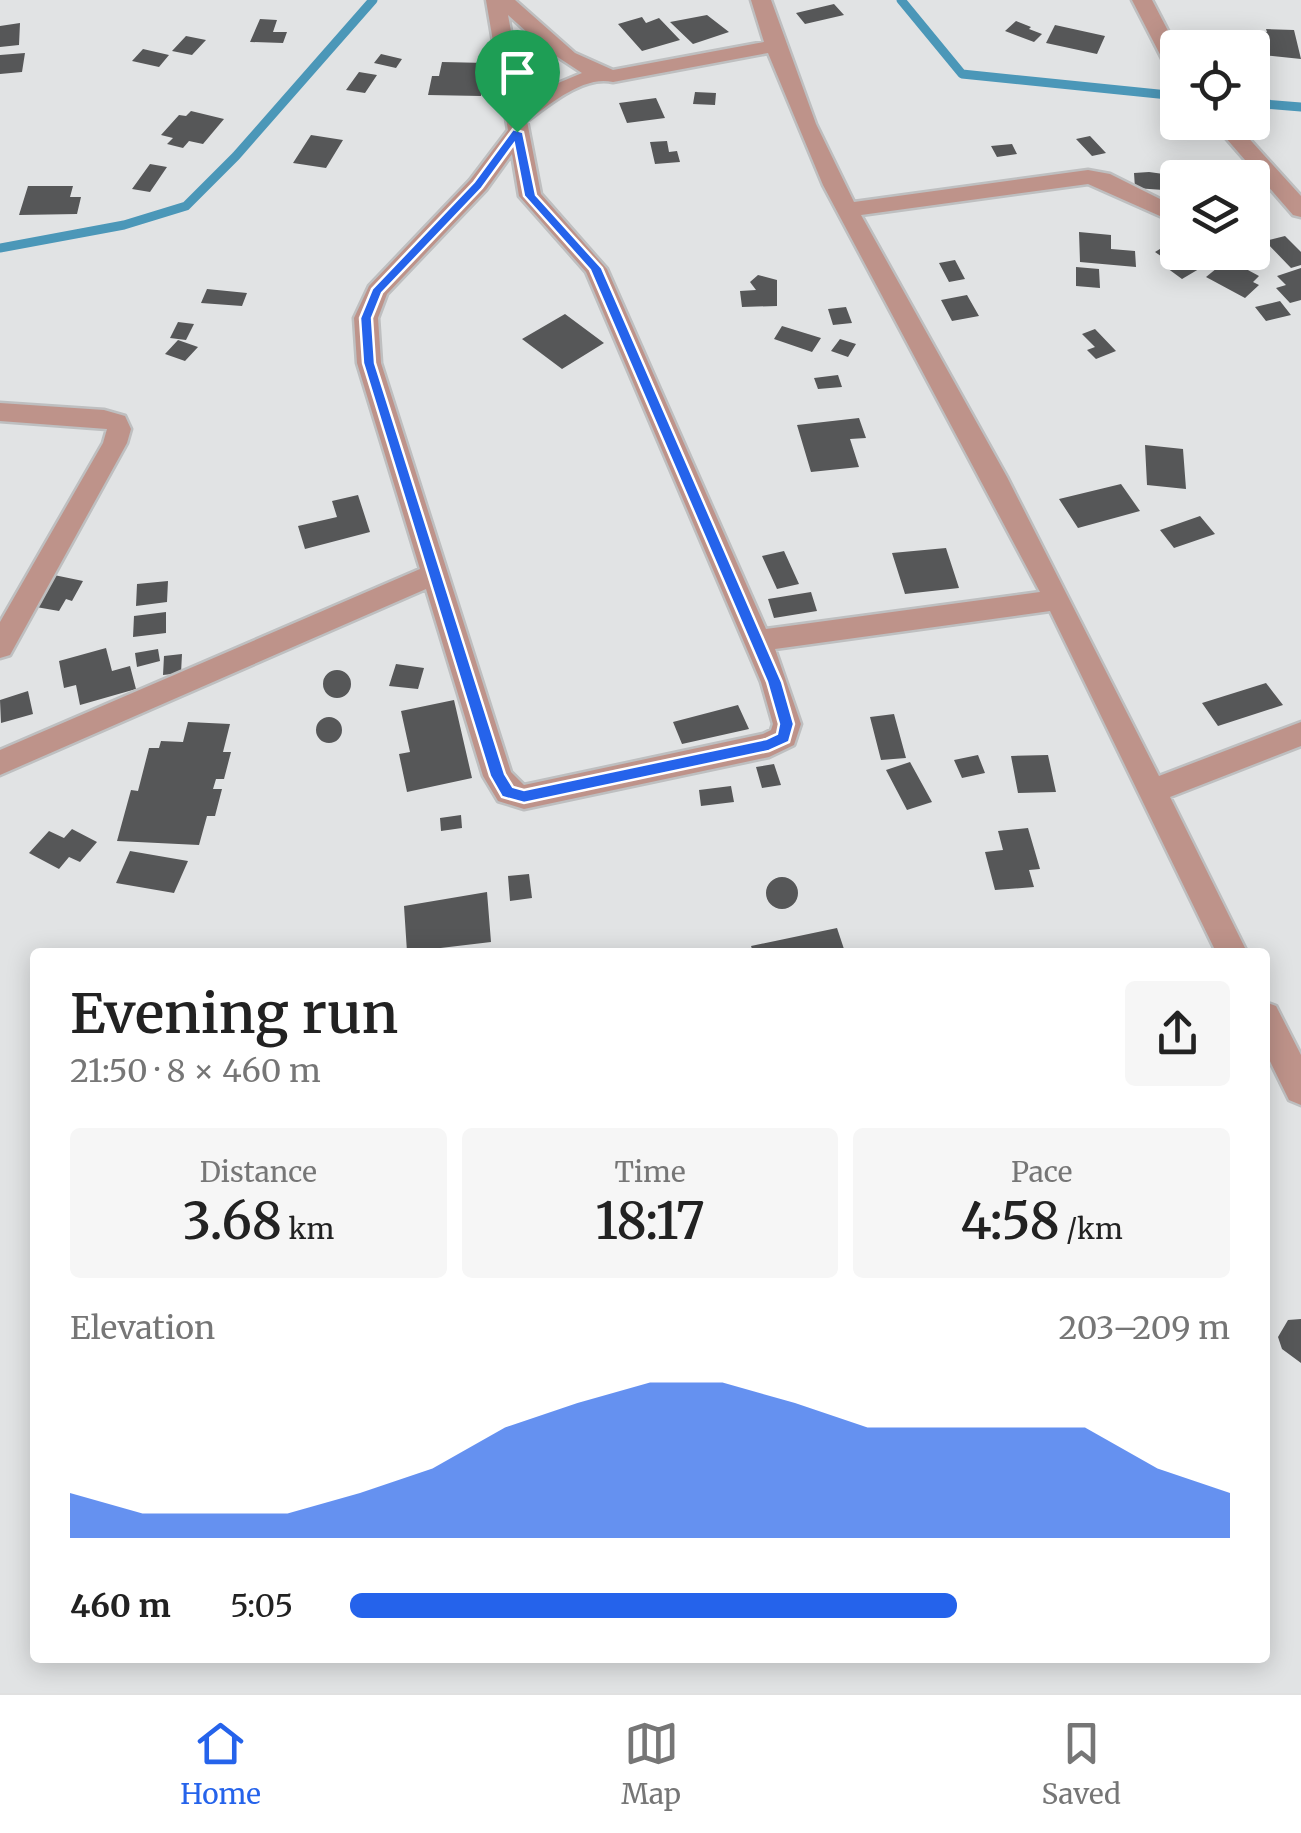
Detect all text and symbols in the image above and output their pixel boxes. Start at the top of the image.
pin [475,30,560,133]
map controls [1160,30,1270,270]
button: locate [1160,30,1270,140]
icon: arrive [490,45,545,100]
button: layers [1160,160,1270,270]
text: Evening run [70,979,398,1048]
button: share [1125,981,1230,1086]
text: 21:50 · 8 × 460 m [70,1051,321,1091]
text: Distance [200,1154,317,1190]
text: Time [614,1154,685,1190]
text: Pace [1011,1154,1072,1190]
text: 3.68 [182,1190,282,1253]
text: 18:17 [595,1190,705,1253]
text: 4:58 [961,1190,1060,1253]
text: km [282,1211,334,1247]
text: /km [1060,1211,1123,1247]
text: Elevation [70,1308,215,1348]
text: 203–209 m [1058,1308,1230,1348]
text: 460 m [70,1586,171,1626]
text: 5:05 [230,1586,293,1626]
tab: Home [180,1716,261,1812]
tab: Map [621,1716,681,1812]
tab: Saved [1041,1716,1121,1812]

